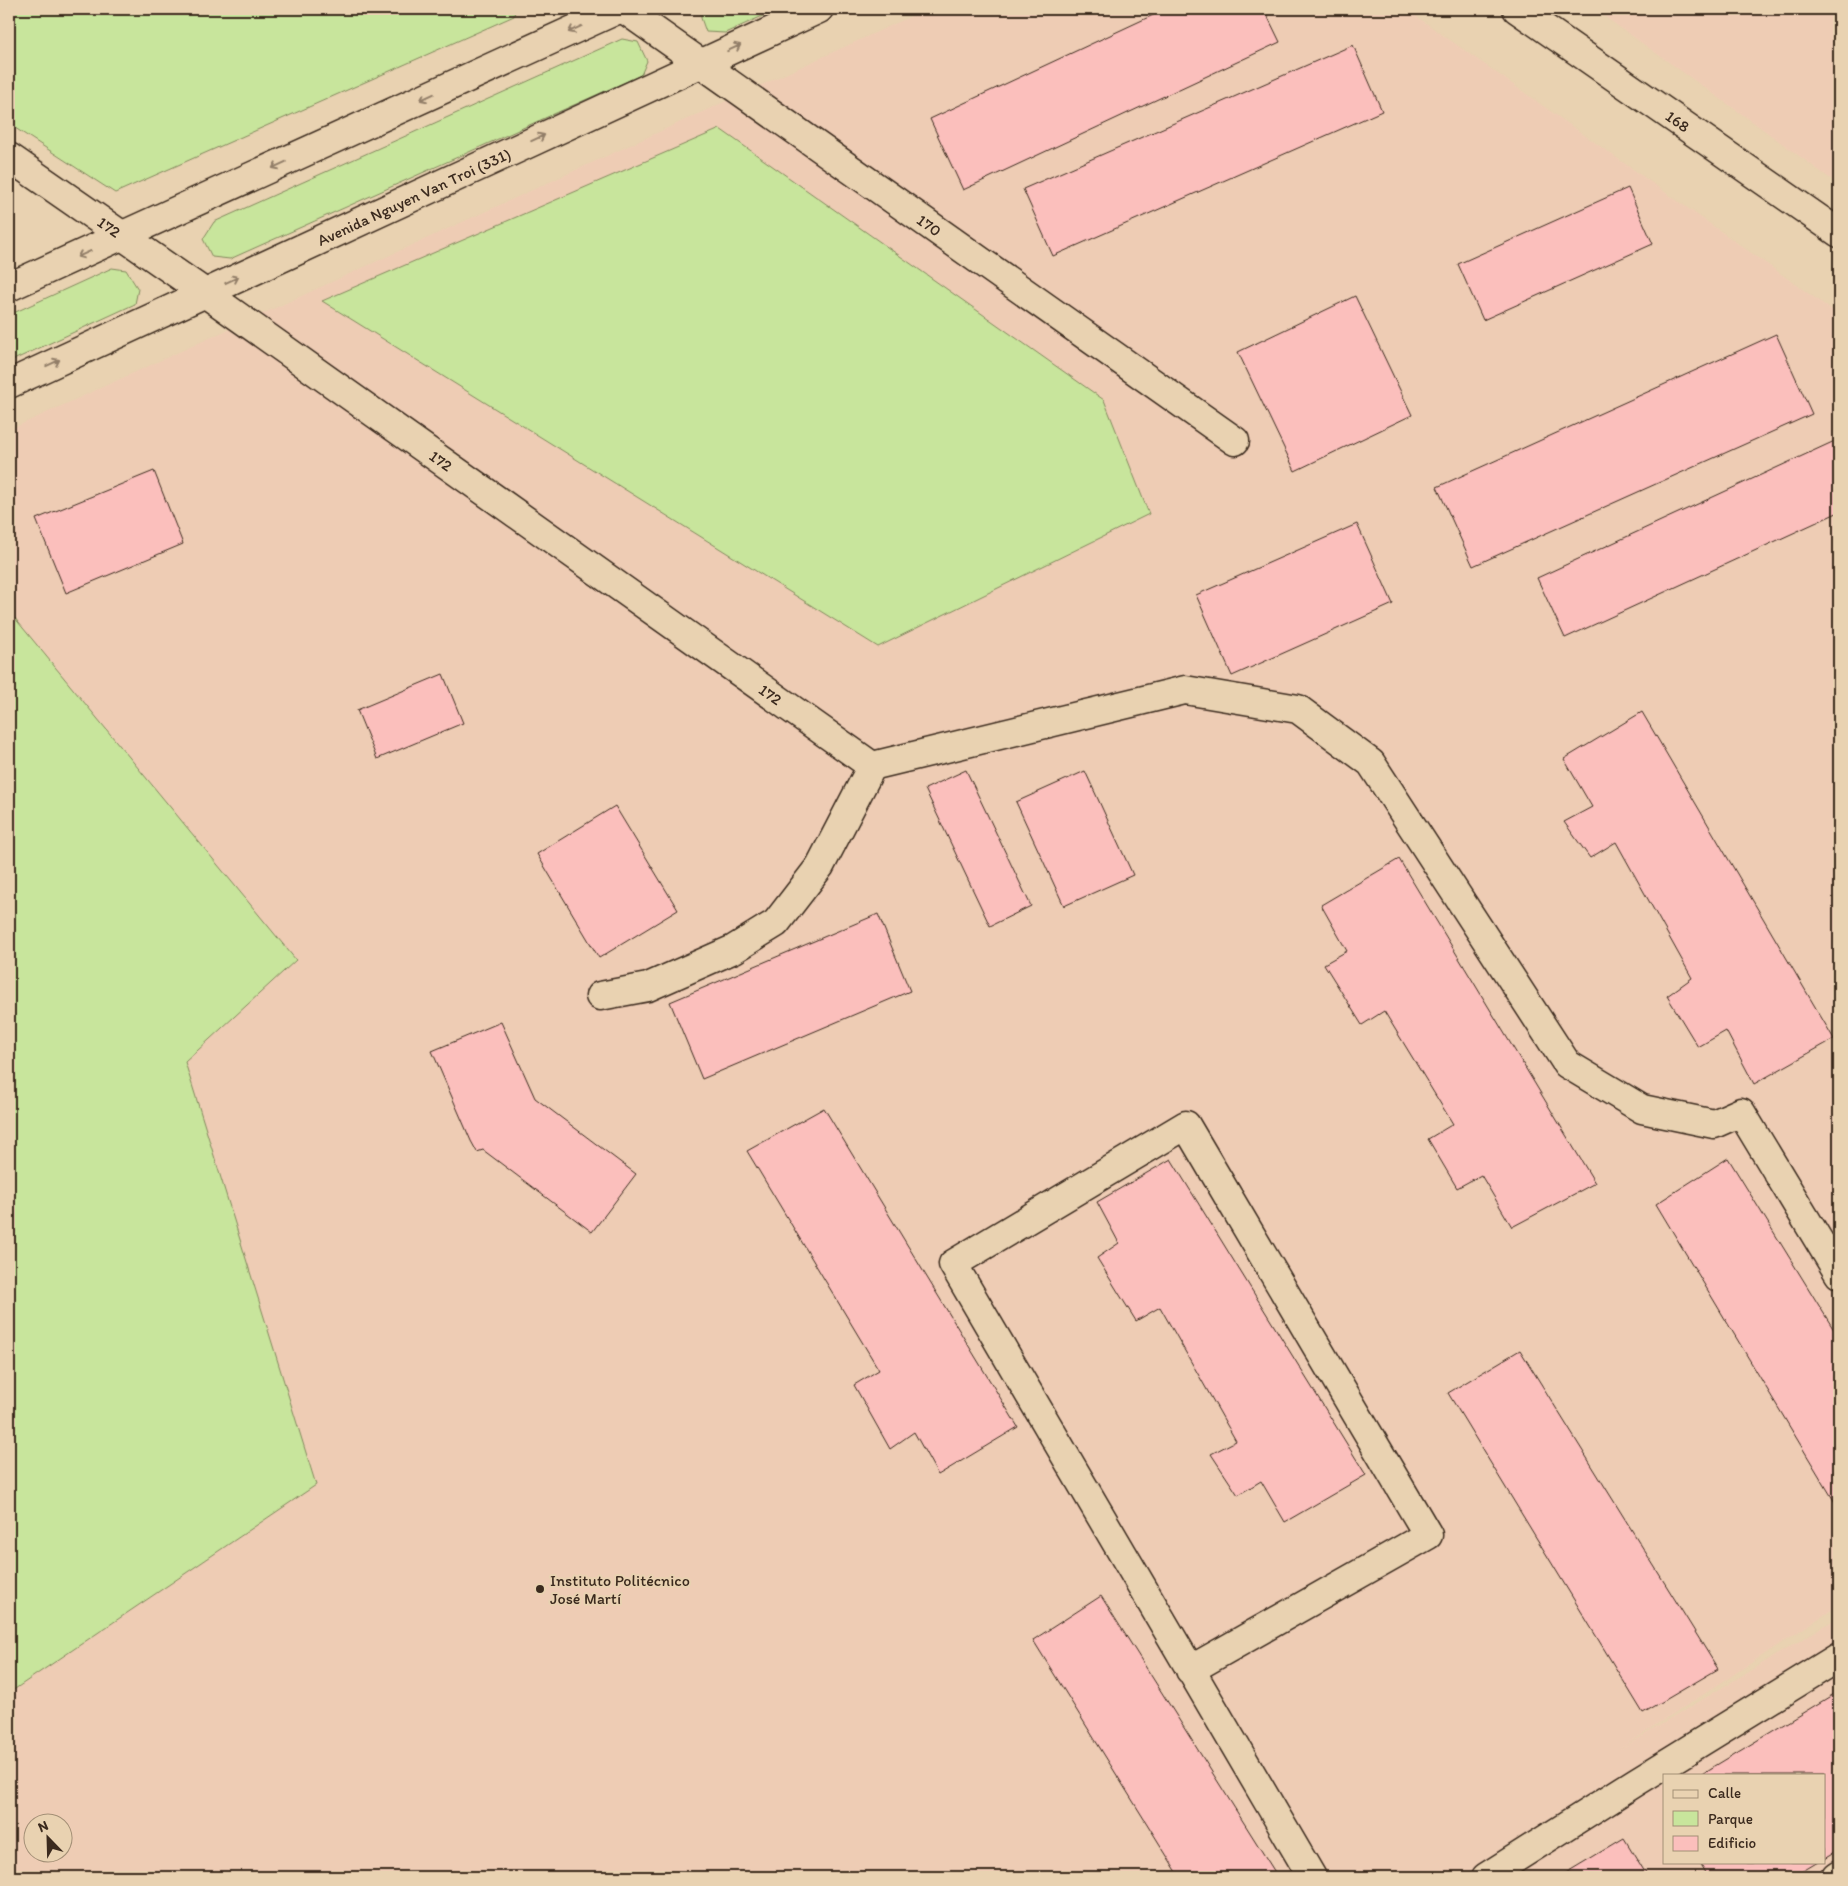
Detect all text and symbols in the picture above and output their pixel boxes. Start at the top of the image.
one-way arrow [568,25,583,34]
one-way arrow [726,43,741,52]
one-way arrow [420,93,435,102]
street label: 168 [1662,106,1693,136]
one-way arrow [530,133,545,143]
street label: Avenida Nguyen Van Troi (331) [314,144,514,250]
one-way arrow [272,160,287,170]
street label: 170 [913,210,945,240]
street label: 172 [94,212,125,242]
one-way arrow [77,250,92,259]
one-way arrow [224,275,239,284]
one-way arrow [45,358,60,367]
street label: 172 [426,446,456,476]
street label: 172 [755,680,786,709]
place label: Instituto Politécnico José Martí [550,1571,690,1608]
marker: Instituto Politécnico José Martí [534,1583,546,1595]
legend [1663,1774,1826,1864]
text: Calle [1708,1784,1741,1802]
text: Parque [1708,1810,1753,1828]
north arrow [22,1814,72,1864]
text: N [35,1817,51,1836]
text: Edificio [1708,1834,1756,1852]

